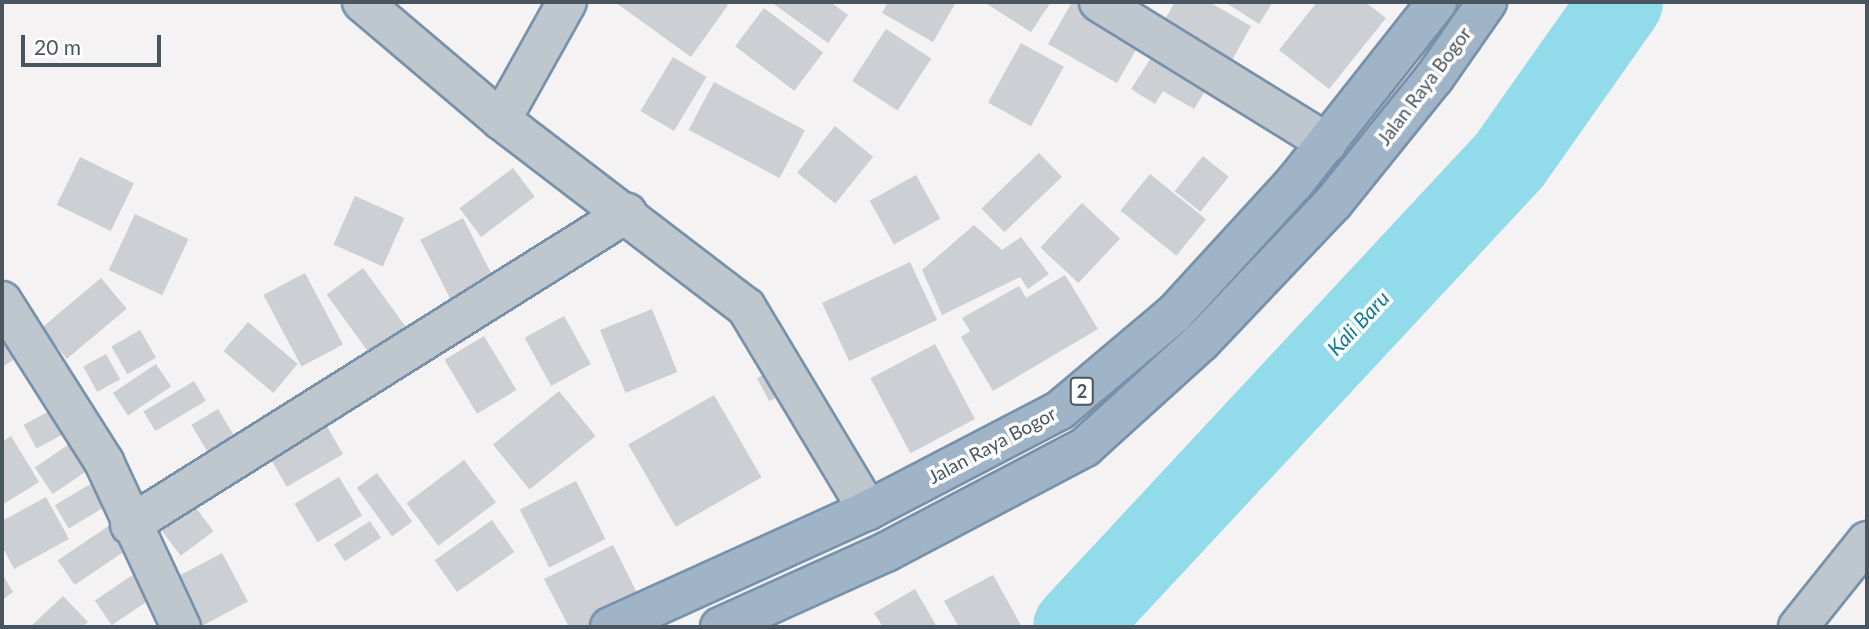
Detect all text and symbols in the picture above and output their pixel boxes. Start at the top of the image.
scale bar [24,21,164,65]
street label: Jalan Raya Bogor [1372,23,1476,149]
text: 20 m [34,34,81,59]
water label: Kali Baru [1322,285,1394,361]
road number: 2 [1070,376,1094,405]
street label: Jalan Raya Bogor [924,402,1060,488]

